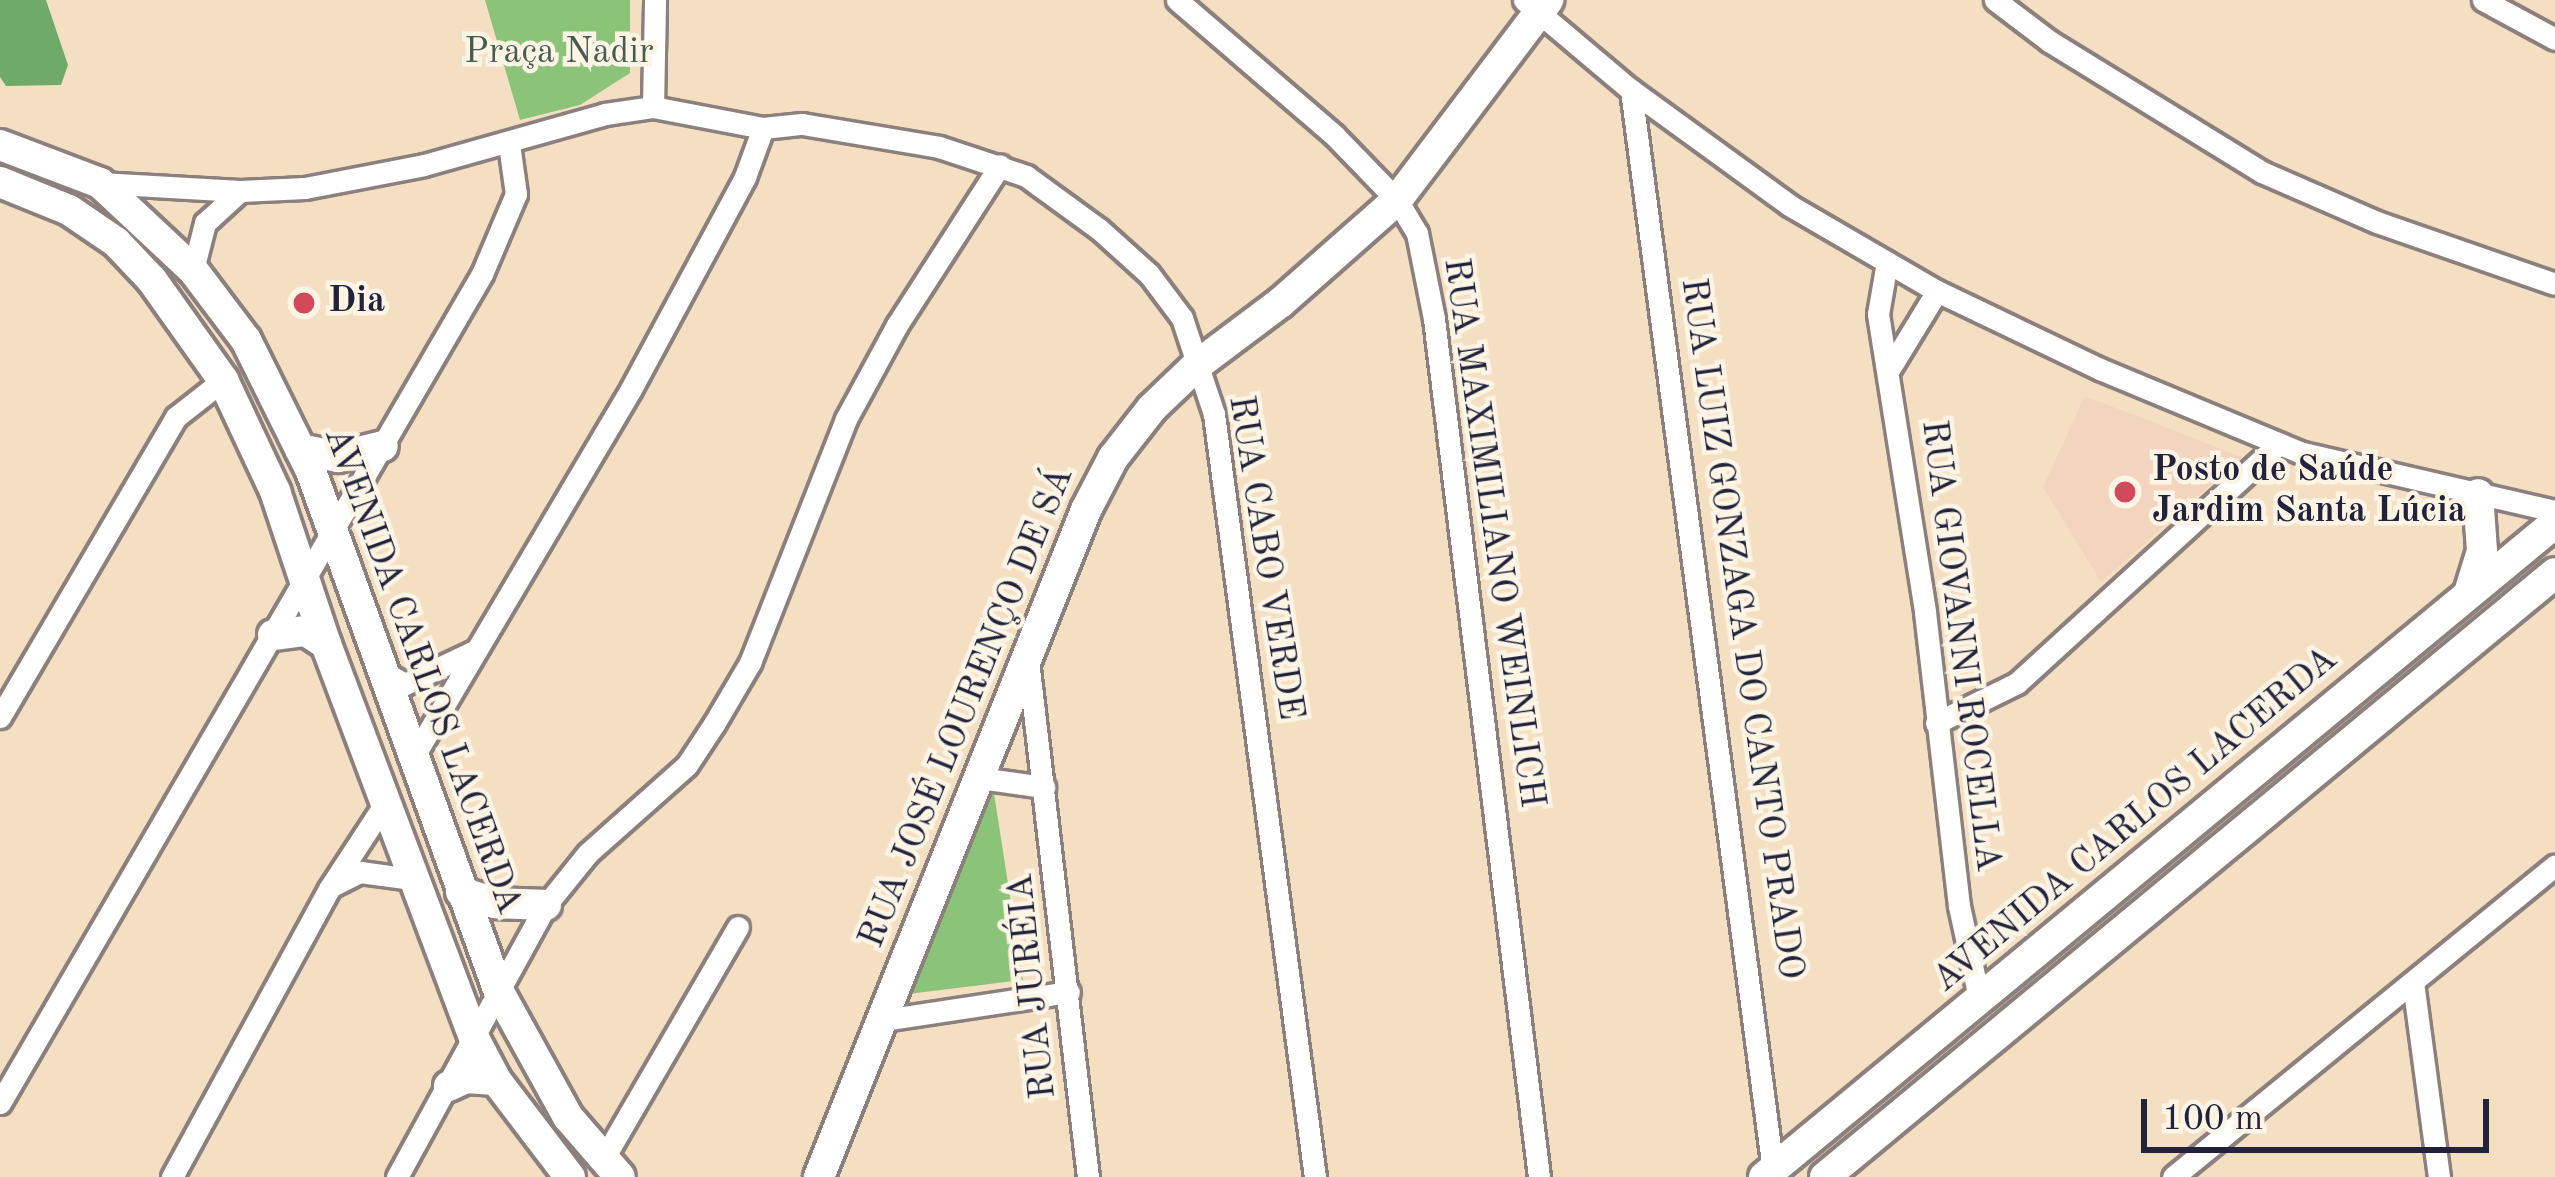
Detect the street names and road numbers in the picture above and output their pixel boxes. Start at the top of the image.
street label: RUA MAXIMILIANO WEINLICH [1432,255,1552,811]
street label: RUA LUIZ GONZAGA DO CANTO PRADO [1669,276,1811,982]
street label: RUA CABO VERDE [1217,393,1311,723]
street label: RUA GIOVANNI ROCELLA [1910,418,2008,874]
street label: AVENIDA CARLOS LACERDA [313,422,529,920]
street label: RUA JOSÉ LOURENÇO DE SÁ [852,461,1084,955]
street label: AVENIDA CARLOS LACERDA [1925,639,2347,1003]
street label: RUA JURÉIA [1001,871,1067,1101]

